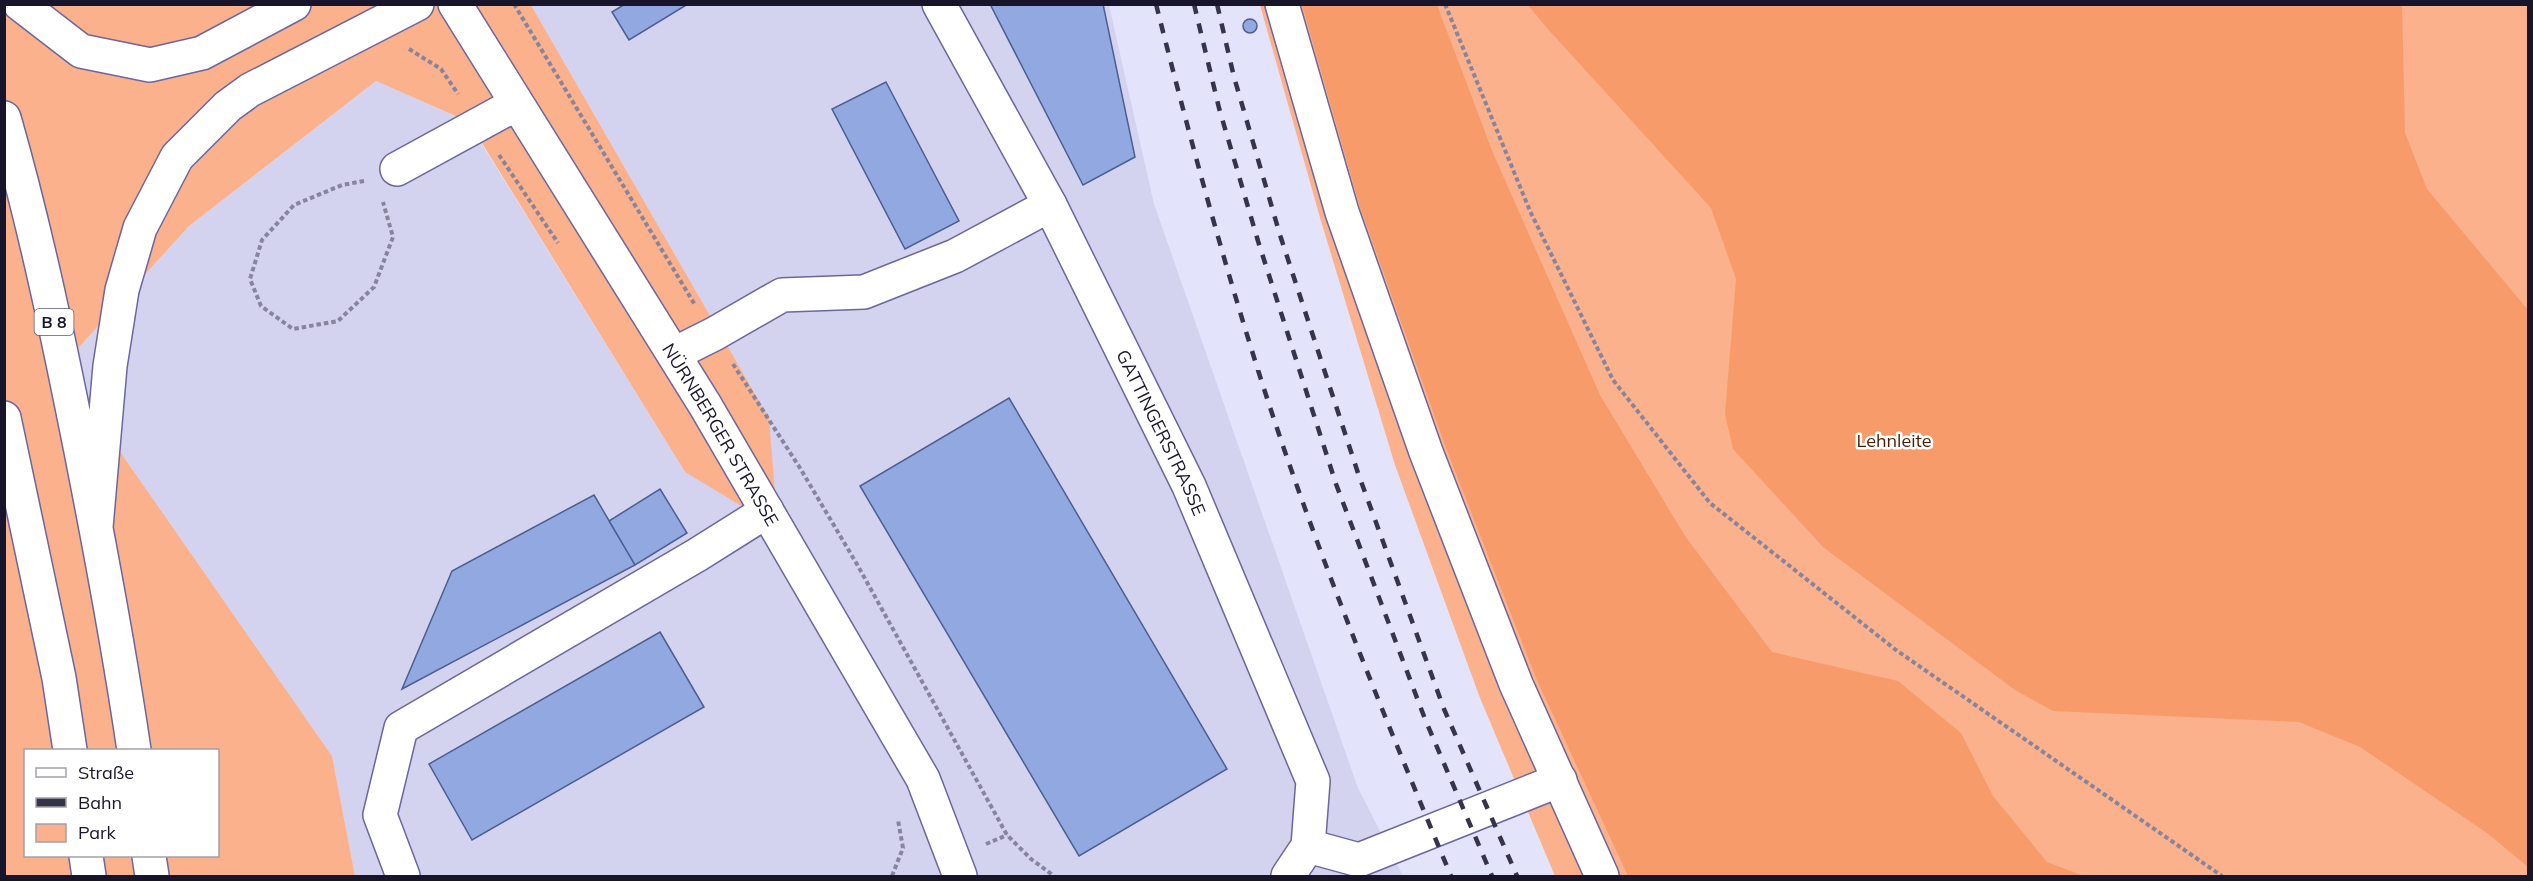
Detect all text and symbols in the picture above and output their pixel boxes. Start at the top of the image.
road number: B 8 [34,309,74,335]
street label: NÜRNBERGER STRASSE [658,339,784,530]
street label: GATTINGERSTRASSE [1112,346,1211,519]
park label: Lehnleite [1857,429,1931,452]
legend [24,749,219,857]
text: Straße [78,761,134,784]
text: Bahn [78,791,122,814]
text: Park [78,821,117,844]

